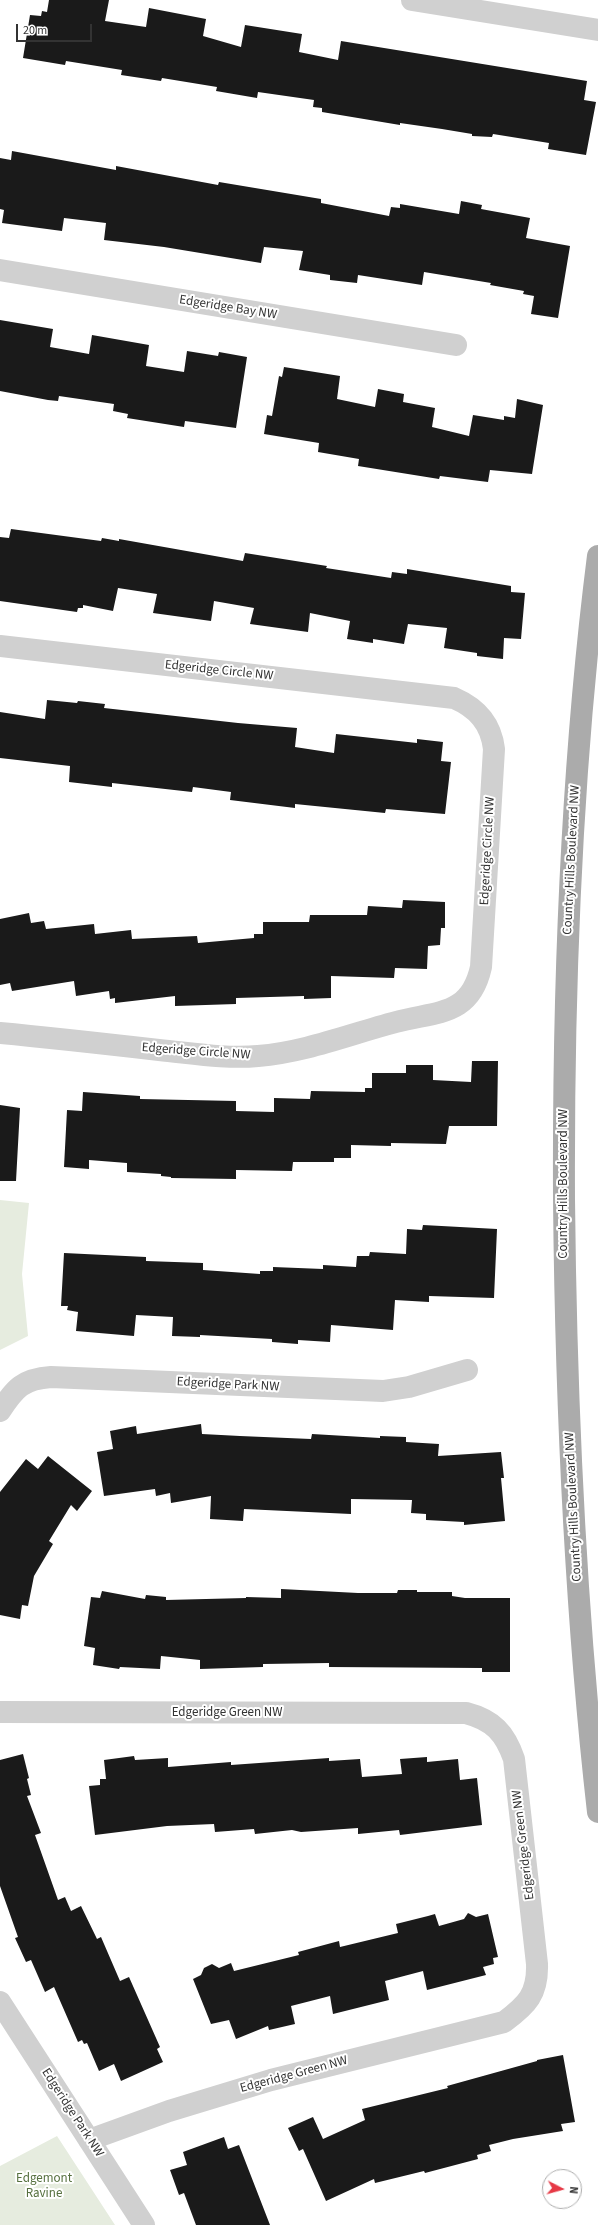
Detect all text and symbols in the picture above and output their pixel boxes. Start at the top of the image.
scale bar [18,16,94,42]
text: 20 m [23,22,47,39]
street label: Edgeridge Bay NW [178,293,278,323]
street label: Edgeridge Circle NW [164,658,274,684]
street label: Country Hills Boulevard NW [560,785,584,935]
street label: Edgeridge Circle NW [477,796,499,906]
street label: Edgeridge Circle NW [141,1040,251,1064]
street label: Country Hills Boulevard NW [556,1109,572,1259]
street label: Edgeridge Park NW [176,1375,280,1395]
street label: Country Hills Boulevard NW [562,1432,586,1582]
street label: Edgeridge Green NW [172,1705,282,1721]
street label: Edgeridge Green NW [510,1789,538,1901]
street label: Edgeridge Green NW [238,2053,350,2097]
street label: Edgeridge Park NW [38,2066,106,2160]
north arrow [542,2169,582,2209]
park label: Edgemont Ravine [16,2171,72,2202]
text: N [566,2186,581,2195]

